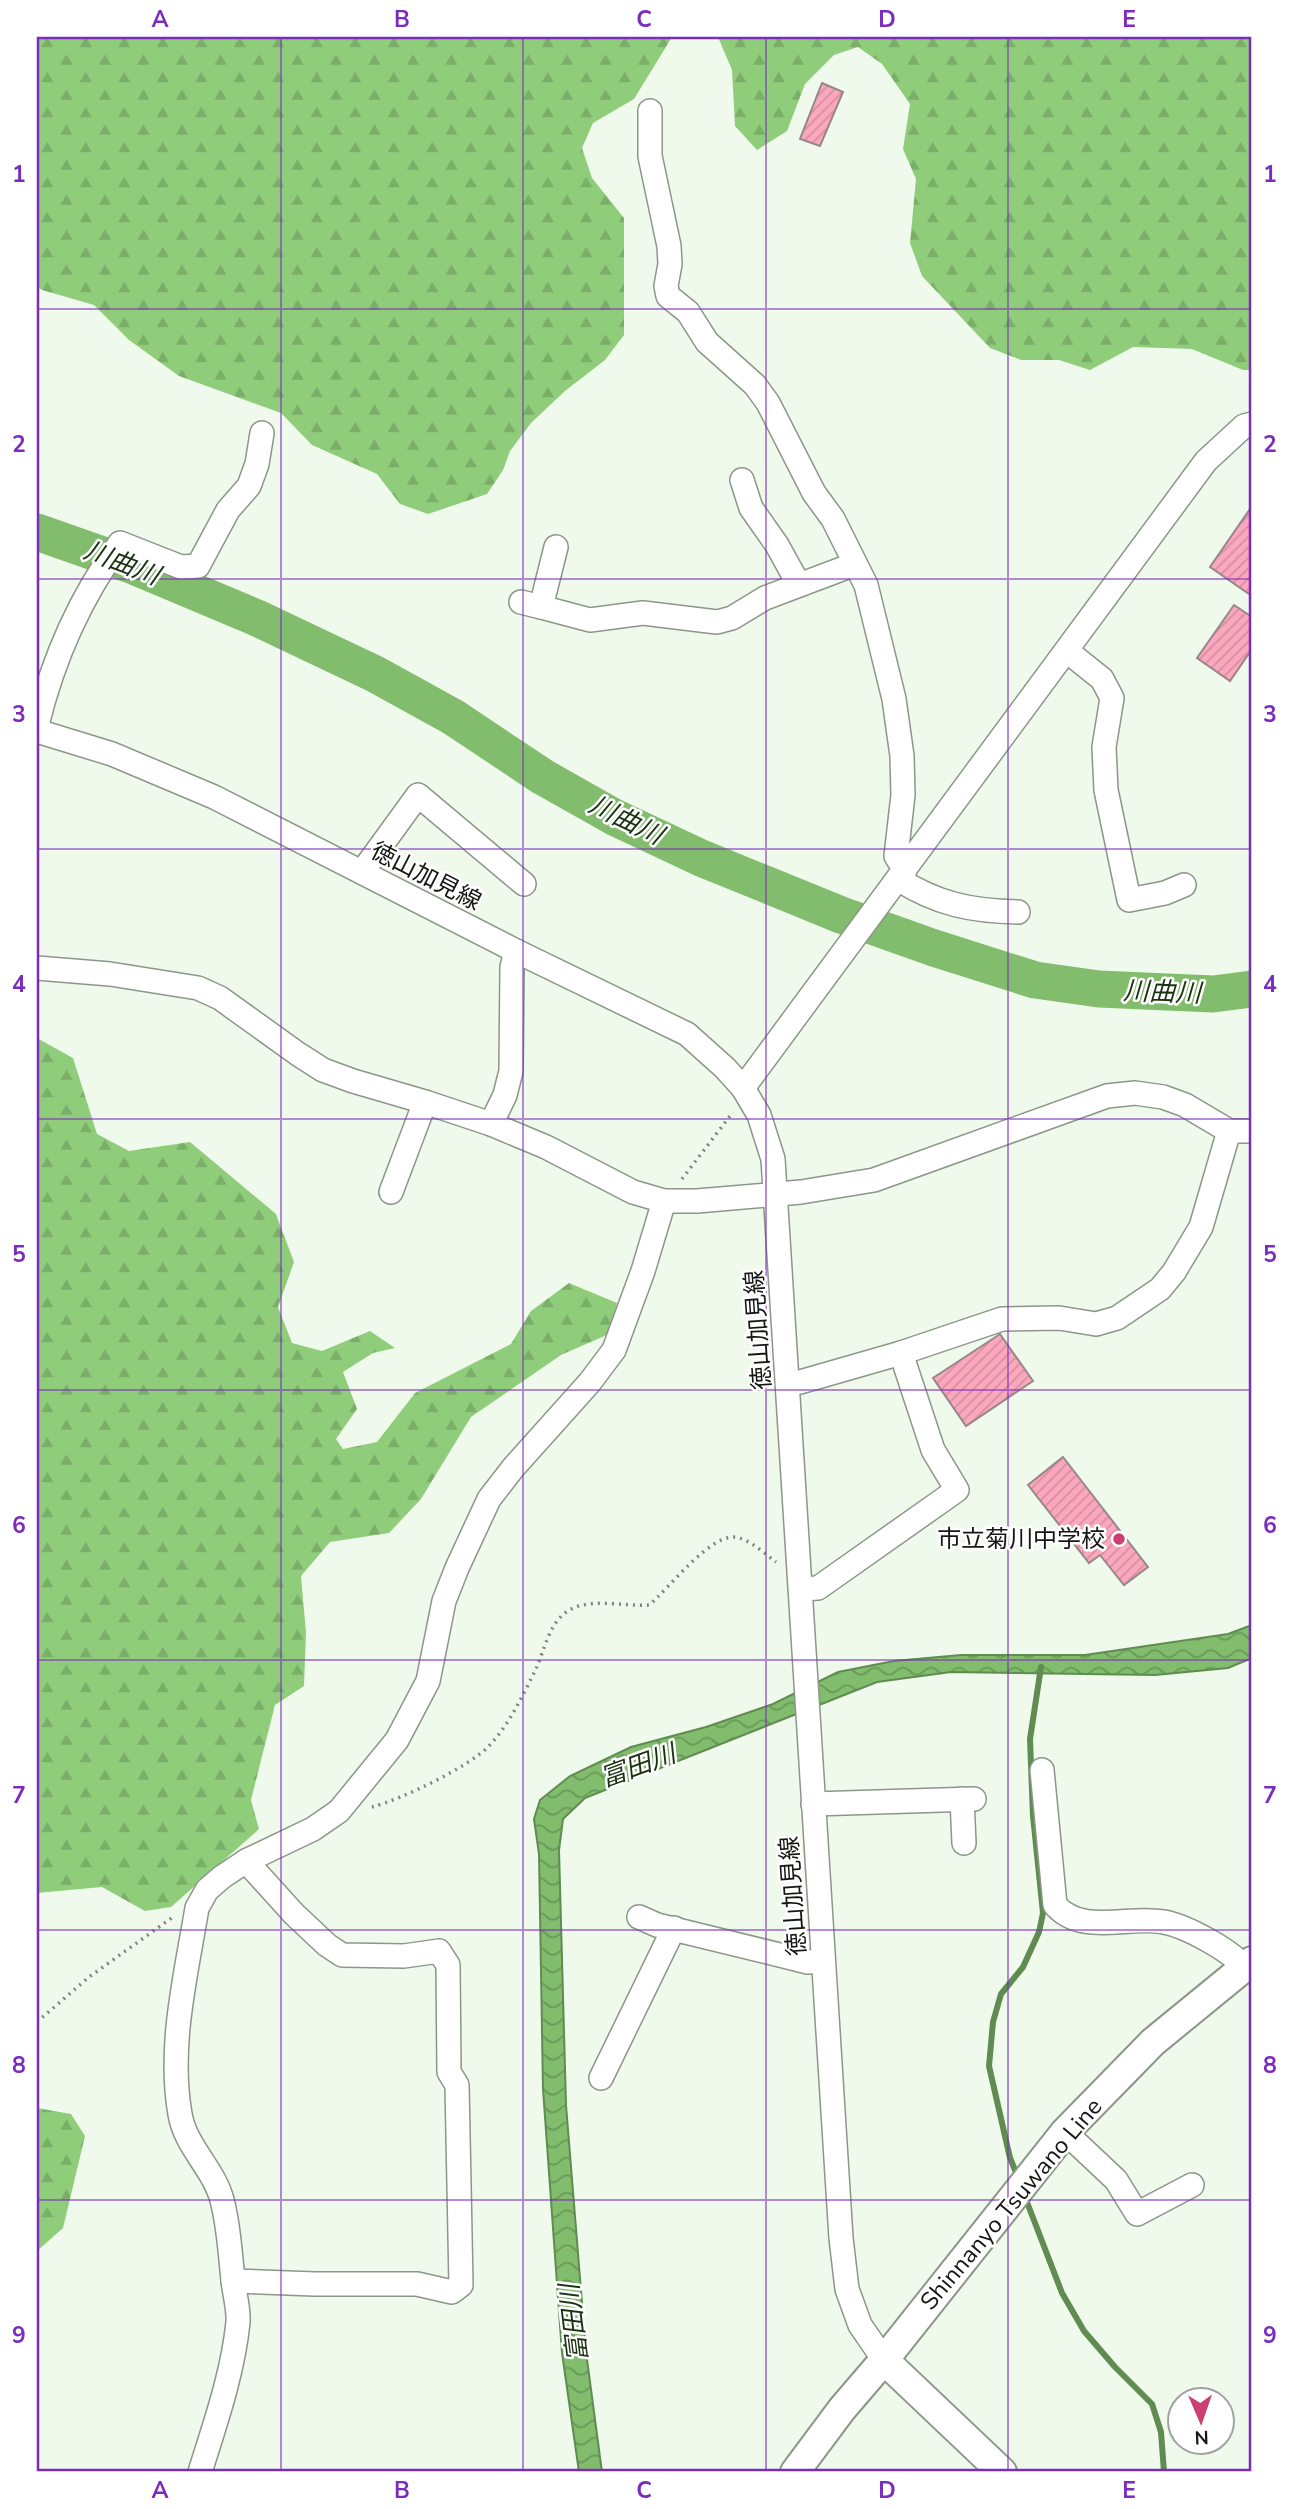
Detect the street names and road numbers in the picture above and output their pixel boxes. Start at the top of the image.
street label: 徳山加見線 [365,835,487,917]
street label: 徳山加見線 [738,1269,778,1391]
street label: 徳山加見線 [773,1835,813,1957]
street label: Shinnanyo Tsuwano Line [913,2091,1109,2317]

